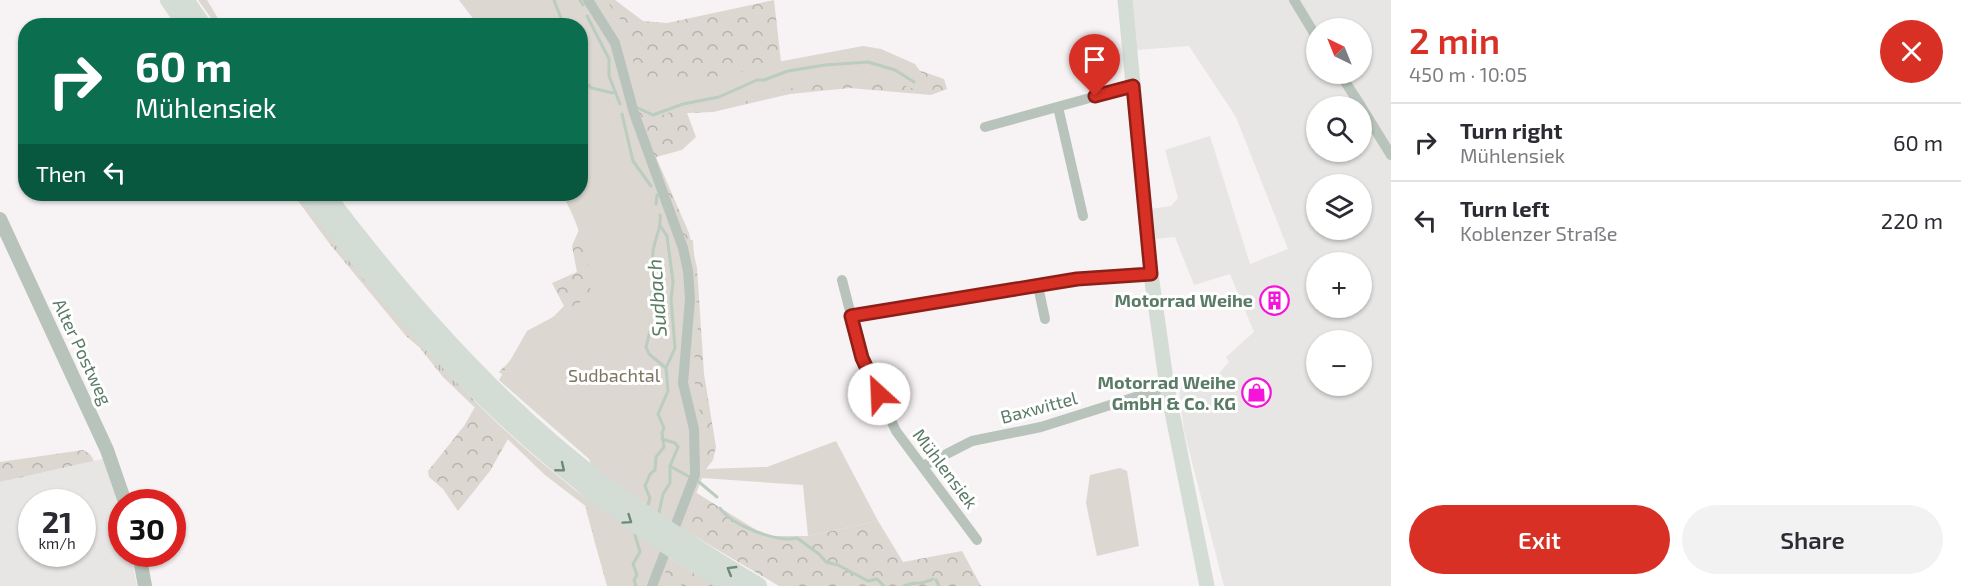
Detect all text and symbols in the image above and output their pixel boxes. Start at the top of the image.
north arrow [1306,18,1372,84]
map controls [1306,18,1372,396]
text: 2 min [1409,18,1500,61]
button: close [1880,20,1943,83]
pin [1069,34,1120,96]
text: 60 m [135,40,232,90]
icon: right [36,42,114,120]
icon: arrive [1078,43,1111,76]
text: 450 m · 10:05 [1409,62,1527,86]
text: Mühlensiek [135,91,277,123]
button: search [1306,96,1372,162]
text: Turn right [1460,117,1562,143]
icon: right [1409,126,1442,159]
text: 60 m [1893,129,1943,155]
text: Mühlensiek [1460,143,1565,167]
icon: left [98,156,131,189]
text: Then [36,160,86,186]
button: layers [1306,174,1372,240]
text: Turn left [1460,195,1549,221]
icon: left [1409,204,1442,237]
text: 220 m [1881,207,1943,233]
text: Koblenzer Straße [1460,221,1618,245]
button: + [1306,252,1372,318]
water label: Sudbach [641,258,671,338]
building icon: Motorrad Weihe [1258,285,1290,317]
place label: Motorrad Weihe [1114,289,1253,311]
street label: Alter Postweg [49,295,117,408]
button: − [1306,330,1372,396]
position arrow [847,362,911,426]
park label: Sudbachtal [568,364,661,386]
place label: Motorrad Weihe GmbH & Co. KG [1097,371,1236,414]
shop icon: Motorrad Weihe GmbH & Co. KG [1241,377,1273,409]
street label: Baxwittel [998,386,1080,428]
street label: Mühlensiek [909,424,983,513]
one-way arrow [554,461,565,472]
speed limit sign: 30 [108,489,186,567]
text: 21 [42,503,72,539]
button: Exit [1409,505,1670,574]
button: Share [1682,505,1943,574]
one-way arrow [622,513,633,524]
text: km/h [38,534,76,552]
one-way arrow [727,565,737,577]

